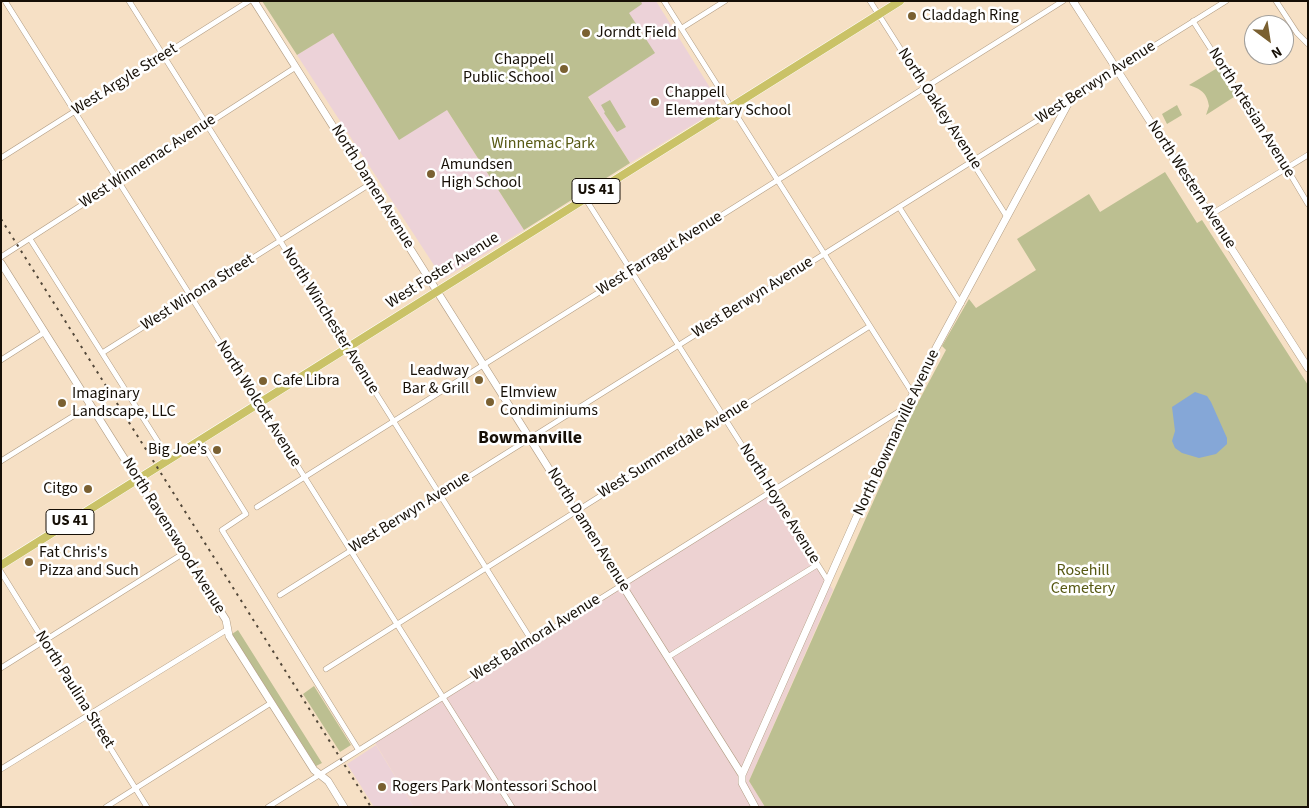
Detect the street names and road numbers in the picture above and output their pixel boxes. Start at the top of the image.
street label: West Berwyn Avenue [1033,37,1159,129]
street label: West Argyle Street [69,40,181,120]
street label: North Oakley Avenue [893,45,985,173]
street label: North Artesian Avenue [1203,45,1299,181]
street label: West Winnemac Avenue [76,111,220,213]
street label: North Western Avenue [1142,117,1240,253]
street label: North Damen Avenue [326,122,418,252]
road number: US 41 [572,178,620,204]
street label: West Farragut Avenue [594,208,726,300]
street label: West Foster Avenue [383,229,503,313]
street label: North Winchester Avenue [277,244,383,398]
street label: West Winona Street [138,251,258,335]
street label: West Berwyn Avenue [689,253,817,343]
street label: North Wolcott Avenue [211,337,305,471]
street label: North Bowmanville Avenue [850,347,944,519]
street label: West Summerdale Avenue [595,395,753,503]
street label: North Hoyne Avenue [734,441,824,567]
street label: North Ravenswood Avenue [117,455,229,617]
street label: North Damen Avenue [542,465,634,595]
street label: West Berwyn Avenue [346,468,474,558]
road number: US 41 [46,510,94,534]
street label: West Balmoral Avenue [468,590,604,686]
street label: North Paulina Street [30,628,118,752]

